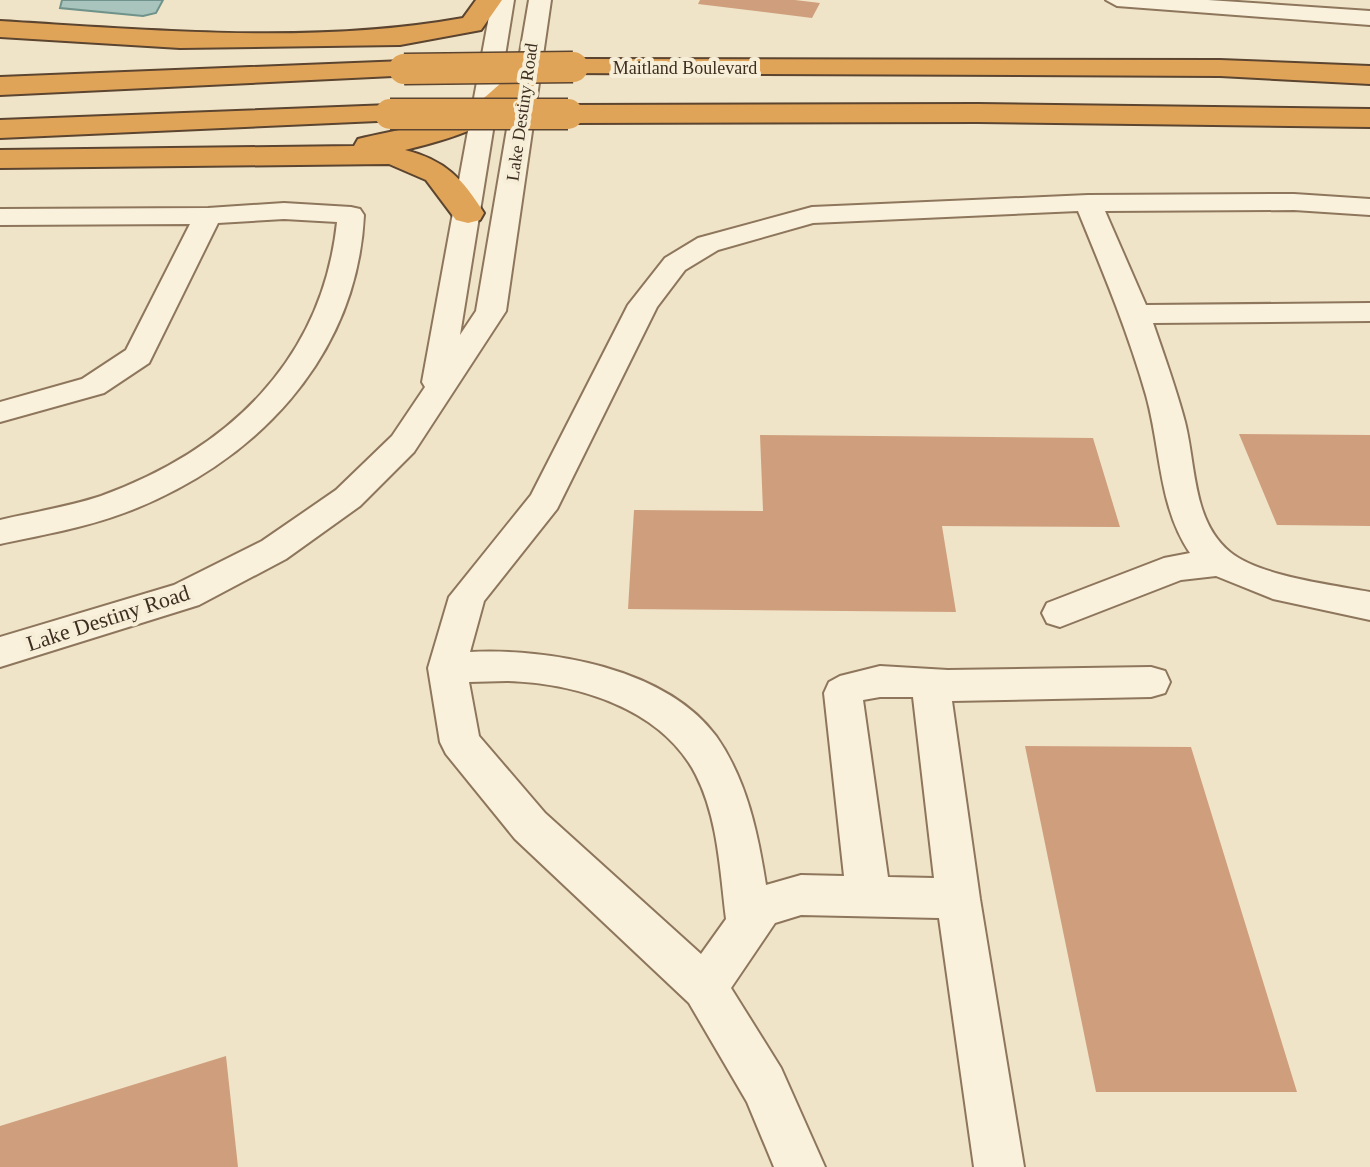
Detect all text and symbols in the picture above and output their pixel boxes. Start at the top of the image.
street label: Lake Destiny Road [502,42,542,182]
street label: Maitland Boulevard [613,58,757,78]
street label: Lake Destiny Road [23,580,193,656]

